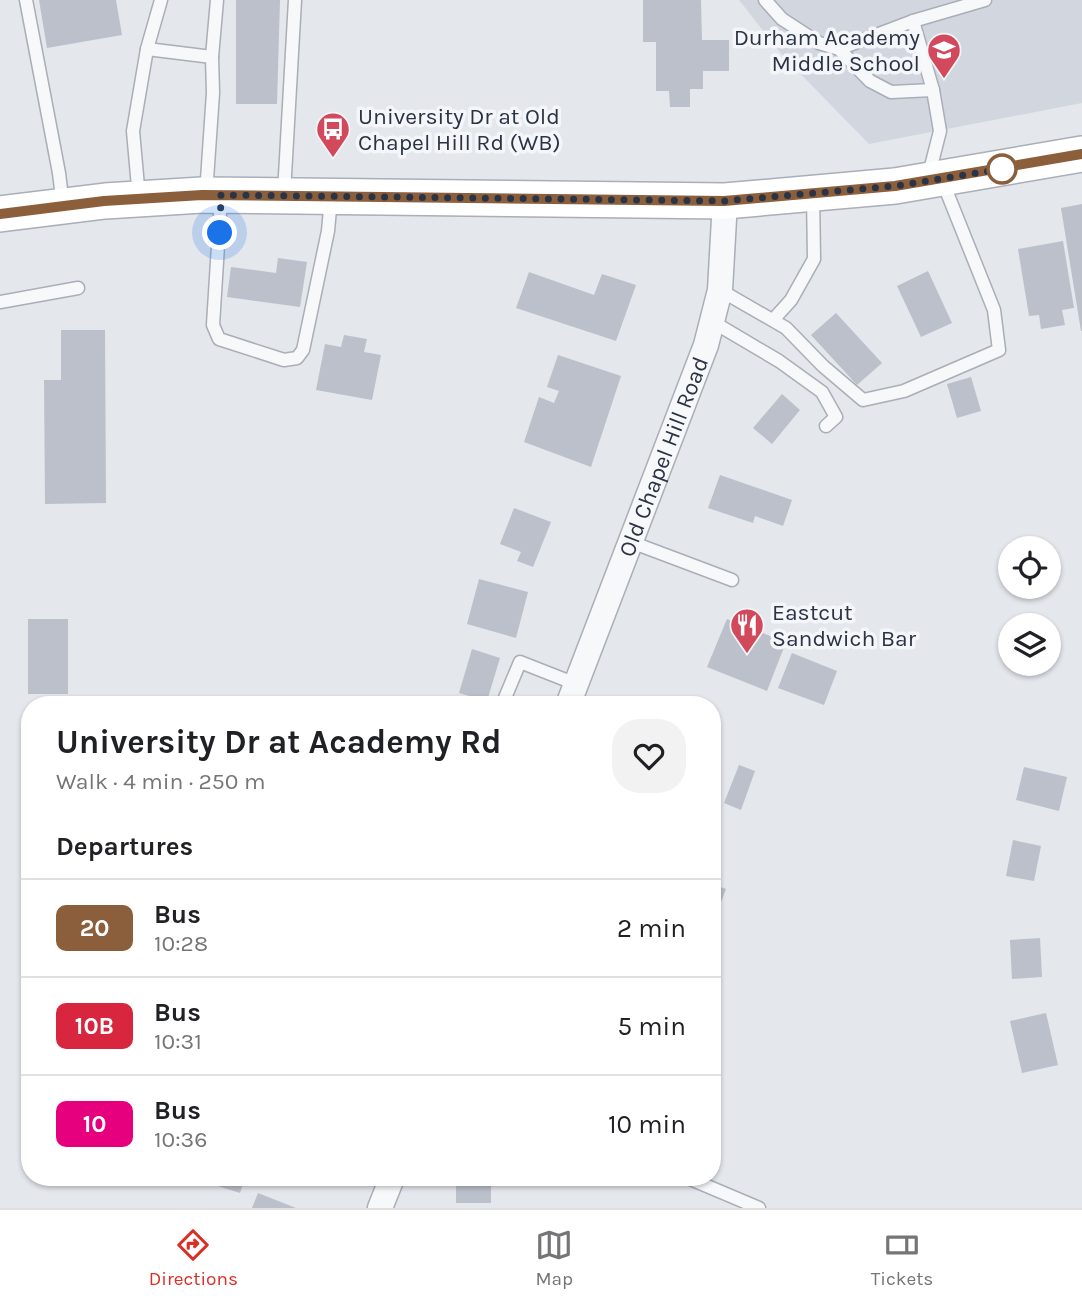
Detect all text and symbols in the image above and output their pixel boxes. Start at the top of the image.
place label: Durham Academy Middle School [734,24,920,77]
school or university icon: Durham Academy Middle School [925,31,963,80]
place label: University Dr at Old Chapel Hill Rd (WB) [358,103,561,156]
bus stop icon: University Dr at Old Chapel Hill Rd (WB) [314,110,352,159]
unlabelled marker [987,154,1017,184]
your location [202,215,237,250]
street label: Old Chapel Hill Road [613,353,714,560]
map controls [998,536,1061,676]
button: locate [998,536,1061,599]
place label: Eastcut Sandwich Bar [772,599,917,652]
restaurant icon: Eastcut Sandwich Bar [728,606,766,655]
button: layers [998,613,1061,676]
button: heart [612,719,686,793]
text: University Dr at Academy Rd [56,723,502,761]
text: Walk · 4 min · 250 m [56,768,265,795]
text: Departures [56,831,193,862]
text: Bus [154,899,201,930]
text: 2 min [617,913,686,944]
text: 20 [80,914,109,942]
text: 10:28 [154,930,208,957]
text: Bus [154,997,201,1028]
text: 5 min [617,1011,686,1042]
text: 10B [75,1012,114,1040]
text: 10:31 [154,1028,202,1055]
text: Bus [154,1095,201,1126]
text: 10 min [608,1109,686,1140]
text: 10 [83,1110,106,1138]
text: 10:36 [154,1126,207,1153]
tab: Directions [149,1226,238,1290]
tab: Map [535,1226,573,1290]
tab: Tickets [871,1226,933,1290]

